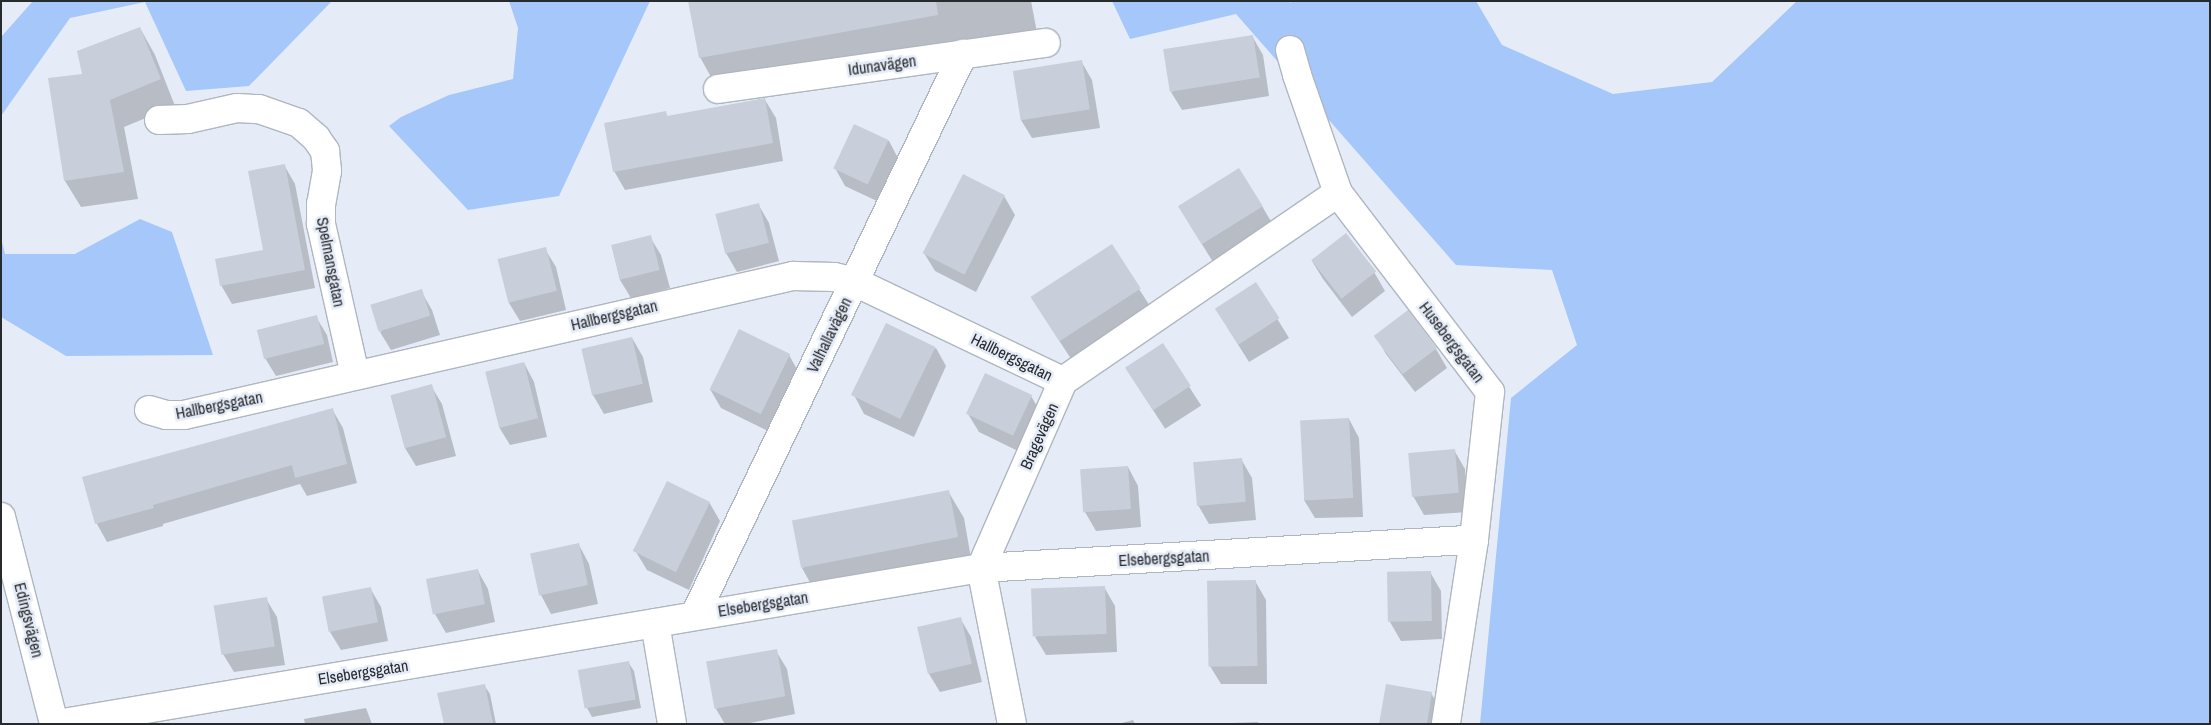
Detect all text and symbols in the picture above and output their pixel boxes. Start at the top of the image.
street label: Idunavägen [847,51,917,79]
street label: Spelmansgatan [313,215,349,309]
street label: Valhallavägen [803,294,855,376]
street label: Hallbergsgatan [569,296,659,334]
street label: Husebergsgatan [1415,298,1489,386]
street label: Hallbergsgatan [968,329,1056,385]
street label: Hallbergsgatan [174,387,264,423]
street label: Bragevägen [1016,400,1062,472]
street label: Elsebergsgatan [1118,546,1210,570]
street label: Edingsvägen [10,581,48,659]
street label: Elsebergsgatan [716,587,810,621]
street label: Elsebergsgatan [316,655,410,689]

